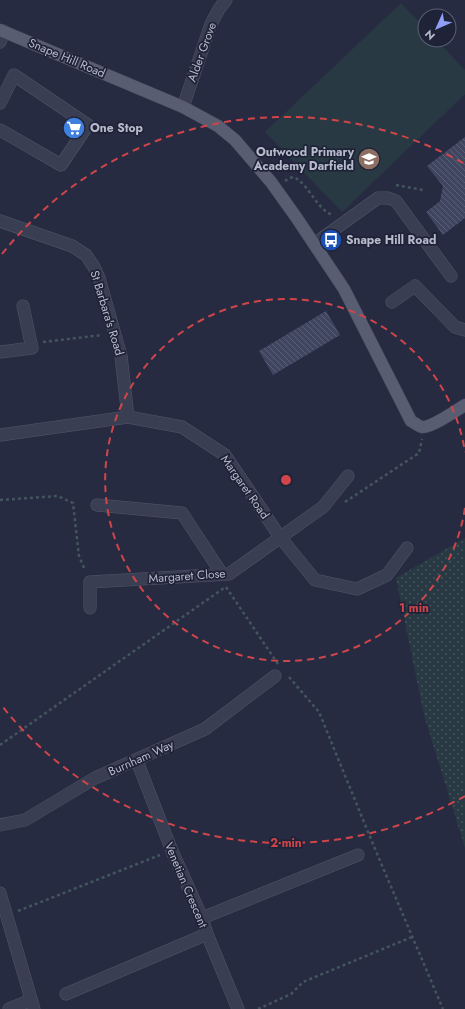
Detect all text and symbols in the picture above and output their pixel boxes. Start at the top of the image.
north arrow [417,8,457,48]
street label: Alder Grove [183,20,221,84]
text: N [421,26,439,44]
street label: Snape Hill Road [26,34,108,82]
supermarket icon: One Stop [61,115,87,141]
place label: One Stop [90,119,144,137]
place label: Outwood Primary Academy Darfield [253,143,355,175]
school or university icon: Outwood Primary Academy Darfield [356,146,382,172]
bus stop icon: Snape Hill Road [318,227,344,253]
place label: Snape Hill Road [346,231,436,249]
street label: St Barbara's Road [85,268,129,358]
street label: Margaret Road [216,451,274,523]
centre of rings [279,473,293,487]
street label: Margaret Close [148,564,226,588]
text: 1 min [399,599,429,617]
street label: Burnham Way [105,735,177,780]
text: 2 min [270,834,302,852]
street label: Venetian Crescent [160,839,212,931]

